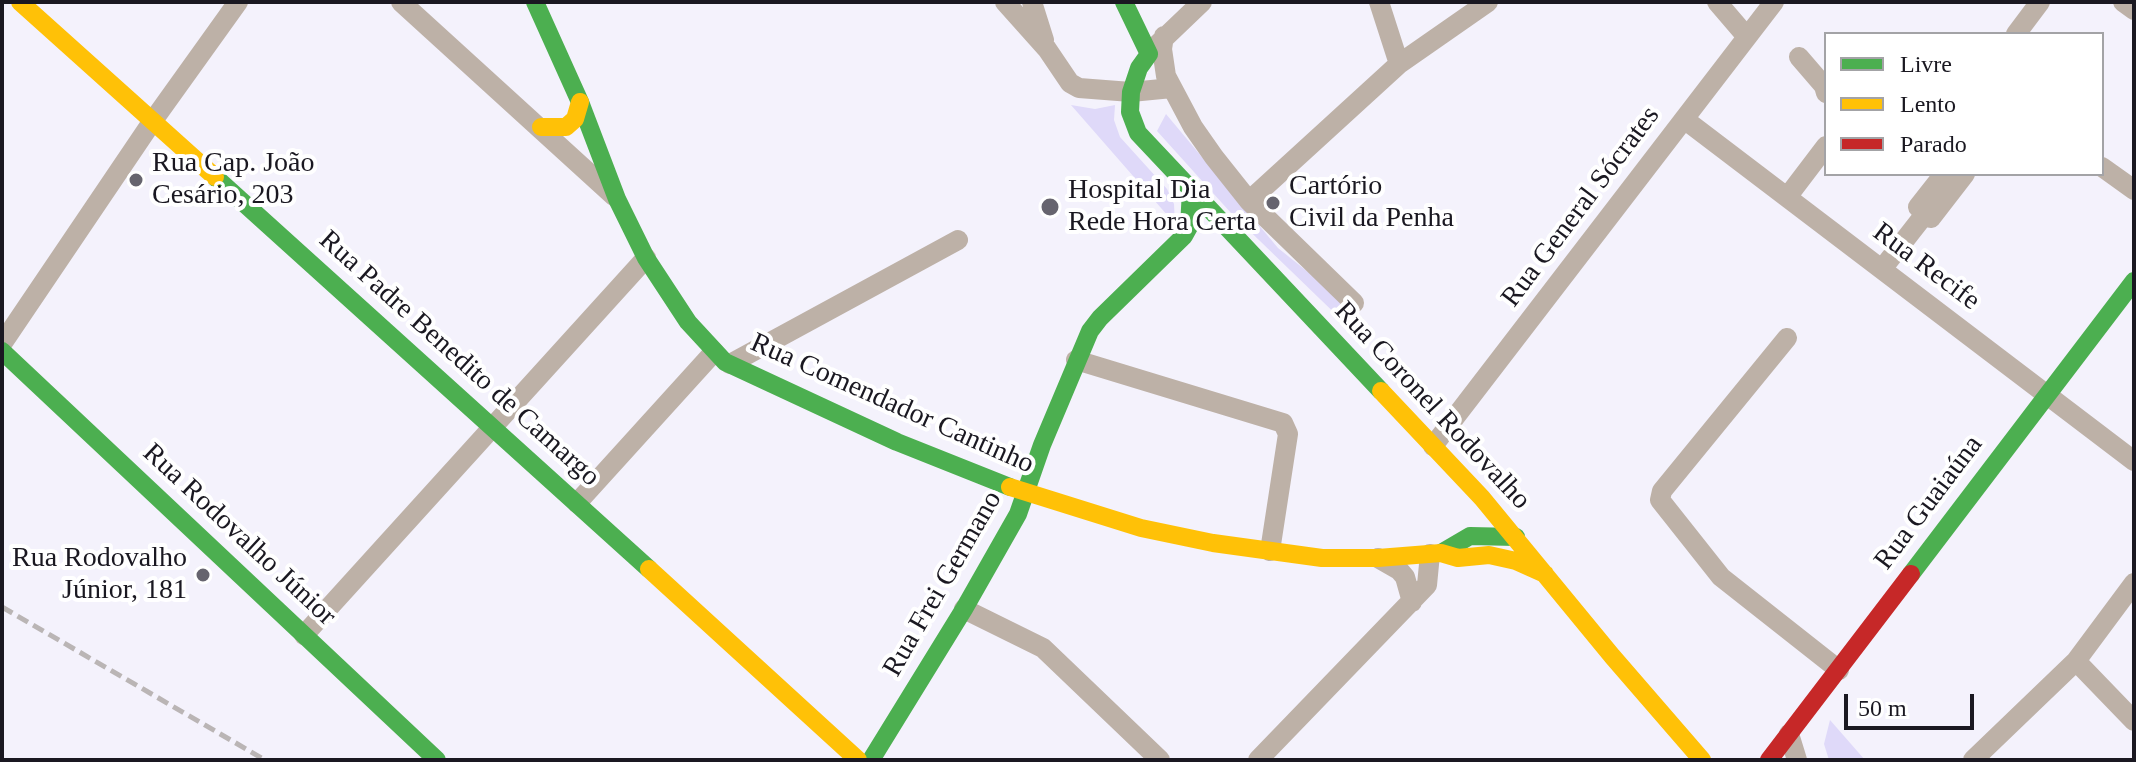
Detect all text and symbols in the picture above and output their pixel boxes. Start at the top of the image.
legend [1824,32,2104,176]
text: Livre [1900,51,1952,77]
text: Lento [1900,91,1956,117]
street label: Rua General Sócrates [1495,100,1667,314]
text: Parado [1900,131,1967,157]
place label: Rua Cap. João Cesário, 203 [152,147,315,213]
place label: Cartório Civil da Penha [1289,170,1454,236]
marker: Rua Cap. João Cesário, 203 [127,171,145,189]
place label: Hospital Dia Rede Hora Certa [1068,174,1256,240]
marker: Cartório Civil da Penha [1264,194,1282,212]
marker: Hospital Dia Rede Hora Certa [1039,196,1061,218]
street label: Rua Recife [1866,216,1986,318]
street label: Rua Padre Benedito de Camargo [312,224,606,494]
street label: Rua Coronel Rodovalho [1327,295,1537,517]
street label: Rua Comendador Cantinho [745,326,1039,482]
street label: Rua Guaiaúna [1868,429,1990,577]
street label: Rua Rodovalho Júnior [135,437,343,633]
street label: Rua Frei Germano [876,485,1010,683]
place label: Rua Rodovalho Júnior, 181 [12,542,187,608]
marker: Rua Rodovalho Júnior, 181 [194,566,212,584]
scale bar [1848,678,1978,728]
text: 50 m [1858,695,1907,721]

